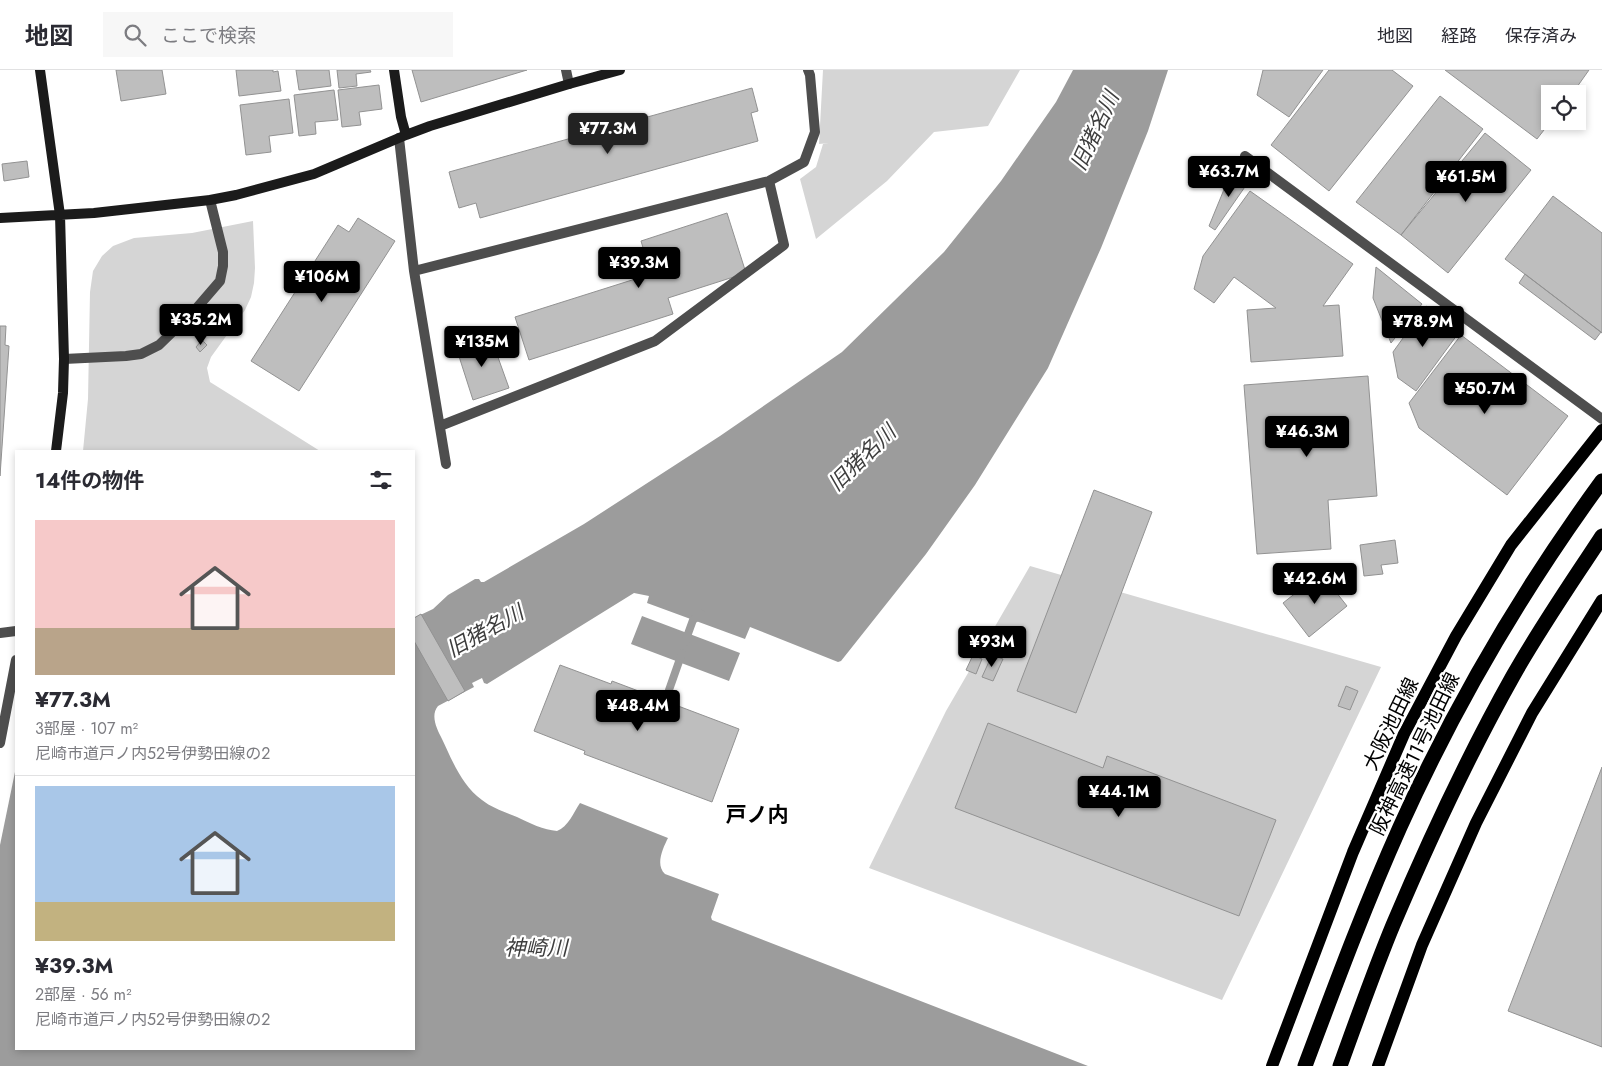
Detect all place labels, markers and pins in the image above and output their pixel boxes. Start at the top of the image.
pin: ¥77.3M [567,112,649,155]
pin: ¥63.7M [1188,156,1270,198]
pin: ¥61.5M [1425,160,1507,203]
pin: ¥39.3M [598,246,680,289]
pin: ¥106M [287,260,357,303]
pin: ¥35.2M [160,304,242,346]
pin: ¥78.9M [1382,306,1464,348]
pin: ¥135M [447,326,517,368]
pin: ¥50.7M [1444,372,1526,415]
pin: ¥46.3M [1266,416,1348,458]
pin: ¥42.6M [1274,562,1356,605]
pin: ¥93M [962,626,1022,668]
pin: ¥48.4M [597,690,679,732]
pin: ¥44.1M [1078,776,1160,818]

